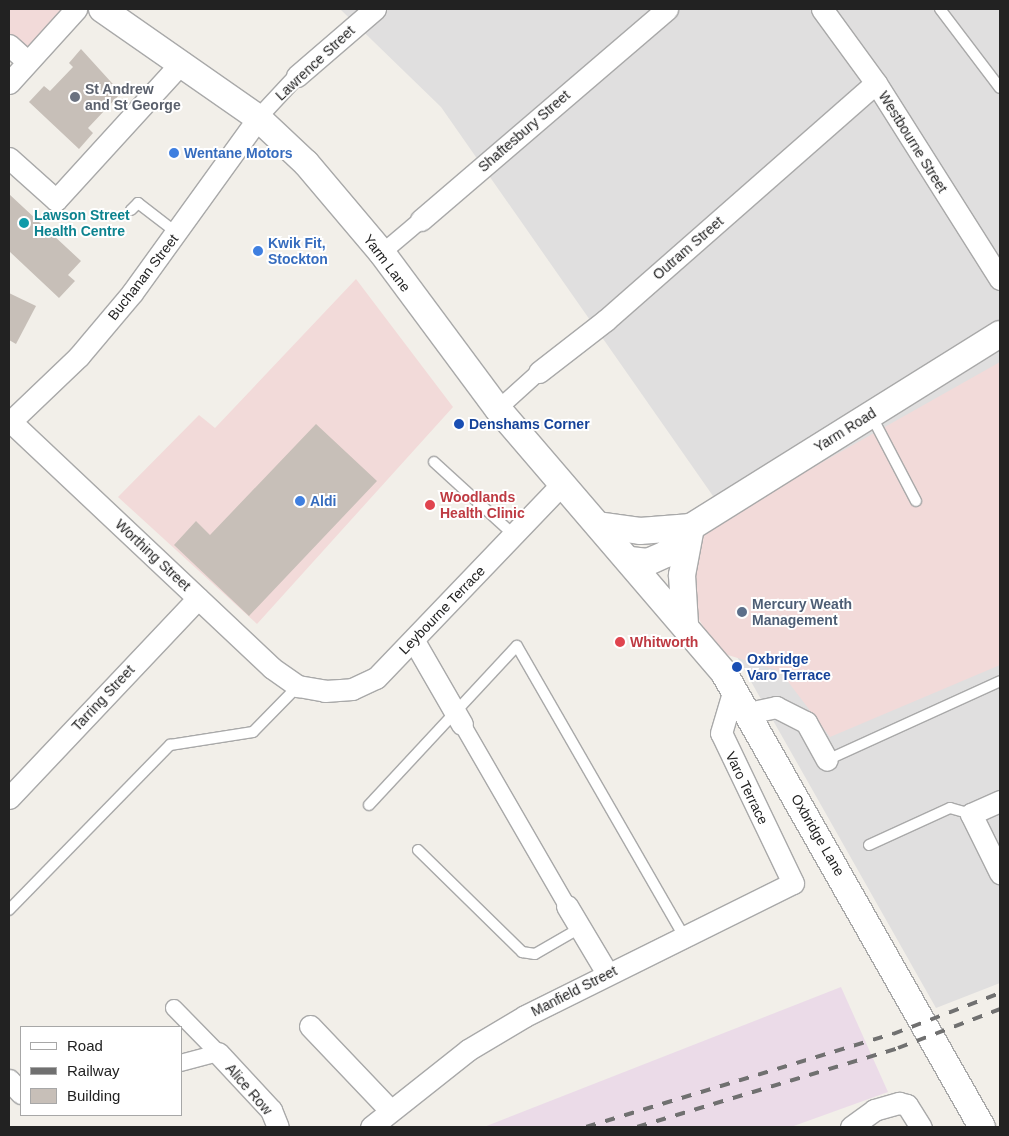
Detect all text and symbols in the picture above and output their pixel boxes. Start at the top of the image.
street label: Lawrence Street [272,22,358,104]
place label: St Andrew and St George [85,81,181,114]
street label: Shaftesbury Street [475,87,573,175]
street label: Westbourne Street [875,88,951,196]
marker: St Andrew and St George [69,91,81,103]
place label: Wentane Motors [184,145,293,161]
marker: Wentane Motors [168,147,180,159]
place label: Lawson Street Health Centre [34,207,130,240]
street label: Outram Street [649,213,727,283]
marker: Lawson Street Health Centre [18,217,30,229]
street label: Buchanan Street [104,231,182,323]
street label: Yarm Lane [360,231,414,295]
place label: Kwik Fit, Stockton [268,235,328,268]
marker: Kwik Fit, Stockton [252,245,264,257]
street label: Yarm Road [811,404,879,456]
place label: Denshams Corner [469,416,590,432]
marker: Denshams Corner [453,418,465,430]
place label: Woodlands Health Clinic [440,489,525,522]
place label: Aldi [310,493,336,509]
marker: Aldi [294,495,306,507]
marker: Woodlands Health Clinic [424,499,436,511]
street label: Worthing Street [112,516,194,594]
street label: Leybourne Terrace [395,562,489,658]
place label: Mercury Weath Management [752,596,852,628]
marker: Mercury Weath Management [736,606,748,618]
place label: Whitworth [630,634,698,650]
marker: Whitworth [614,636,626,648]
place label: Oxbridge Varo Terrace [747,651,831,684]
marker: Oxbridge Varo Terrace [731,661,743,673]
street label: Tarring Street [68,662,138,734]
street label: Varo Terrace [722,749,772,827]
street label: Oxbridge Lane [788,791,848,879]
street label: Manfield Street [528,962,620,1020]
legend [20,1026,182,1116]
text: Road [67,1037,103,1054]
street label: Alice Row [222,1060,276,1118]
text: Railway [67,1062,120,1079]
text: Building [67,1087,120,1104]

